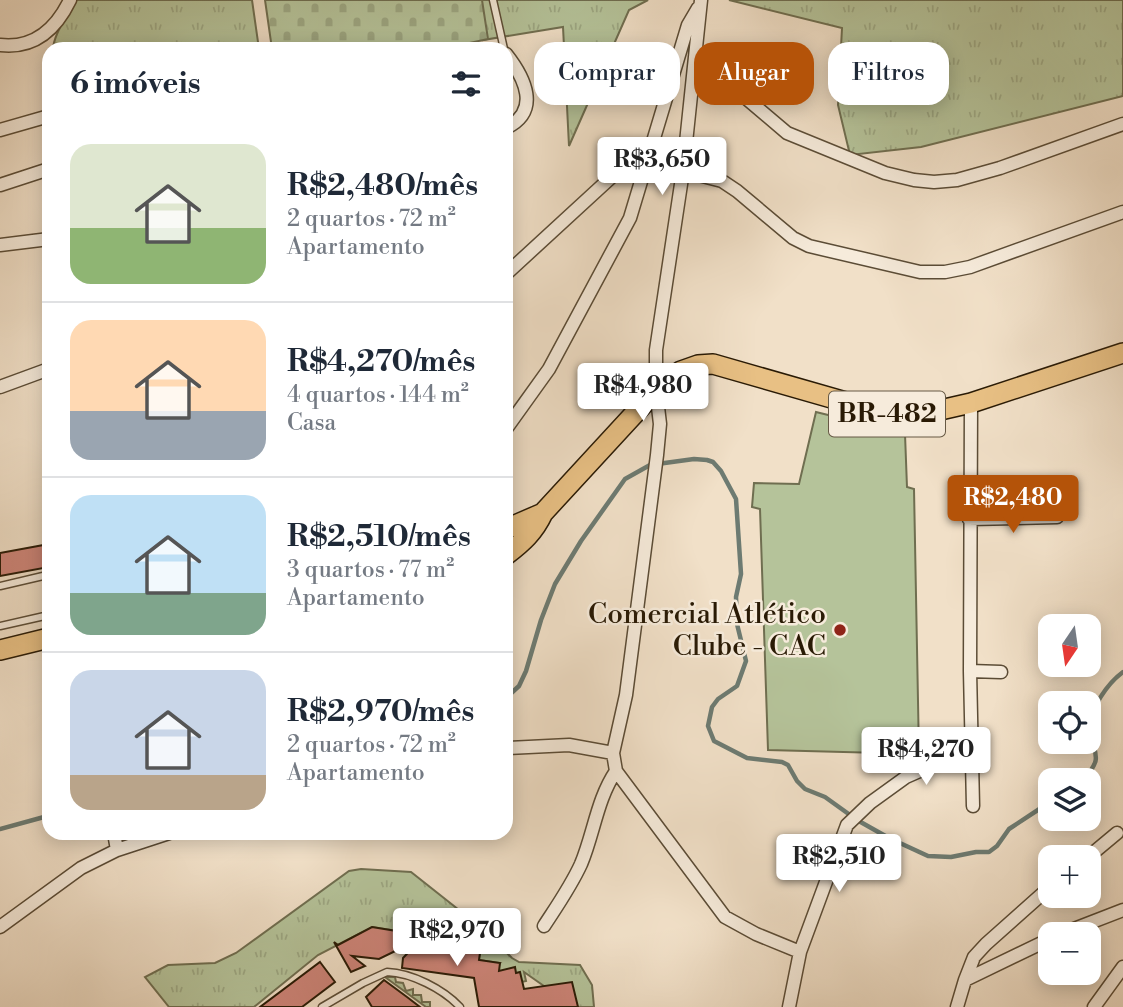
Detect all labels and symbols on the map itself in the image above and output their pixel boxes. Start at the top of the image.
pin: R$3,650 [597,138,727,197]
pin: R$4,980 [578,364,708,423]
road number: BR-482 [829,392,945,436]
pin: R$2,480 [948,476,1078,535]
place label: Comercial Atlético Clube - CAC [588,597,826,664]
north arrow [1038,614,1101,677]
marker: Comercial Atlético Clube - CAC [832,622,848,638]
pin: R$4,270 [861,728,991,787]
pin: R$2,510 [774,834,904,894]
pin: R$2,970 [392,908,522,968]

